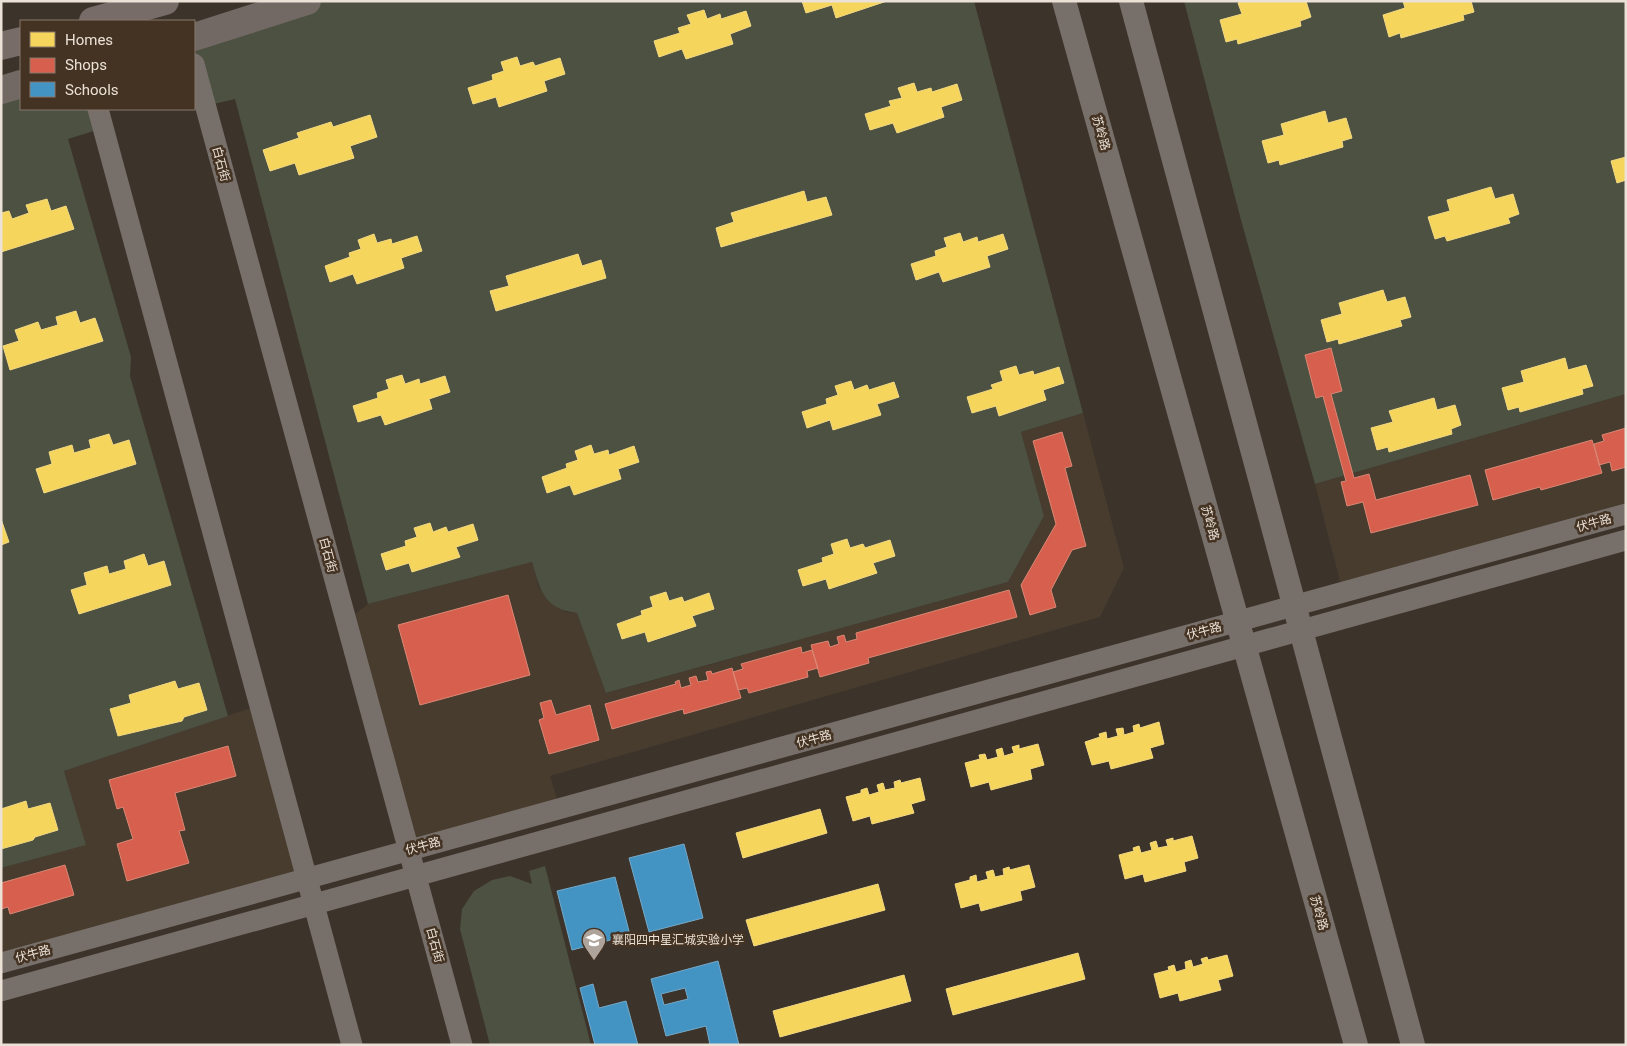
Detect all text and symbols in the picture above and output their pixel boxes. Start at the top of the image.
legend [20,20,195,110]
text: Homes [65,31,113,49]
text: Shops [65,56,107,74]
text: Schools [65,81,119,99]
street label: 苏岭路 [1089,114,1113,152]
street label: 白石街 [210,145,232,183]
street label: 苏岭路 [1198,504,1222,542]
street label: 伏牛路 [1575,511,1613,535]
street label: 白石街 [317,536,339,574]
street label: 伏牛路 [1185,620,1223,642]
street label: 伏牛路 [795,728,833,750]
street label: 伏牛路 [404,835,442,857]
street label: 苏岭路 [1307,894,1331,932]
street label: 白石街 [424,926,446,964]
school or university icon: 襄阳四中星汇城实验小学 [581,927,607,961]
place label: 襄阳四中星汇城实验小学 [612,933,744,947]
street label: 伏牛路 [14,943,52,965]

